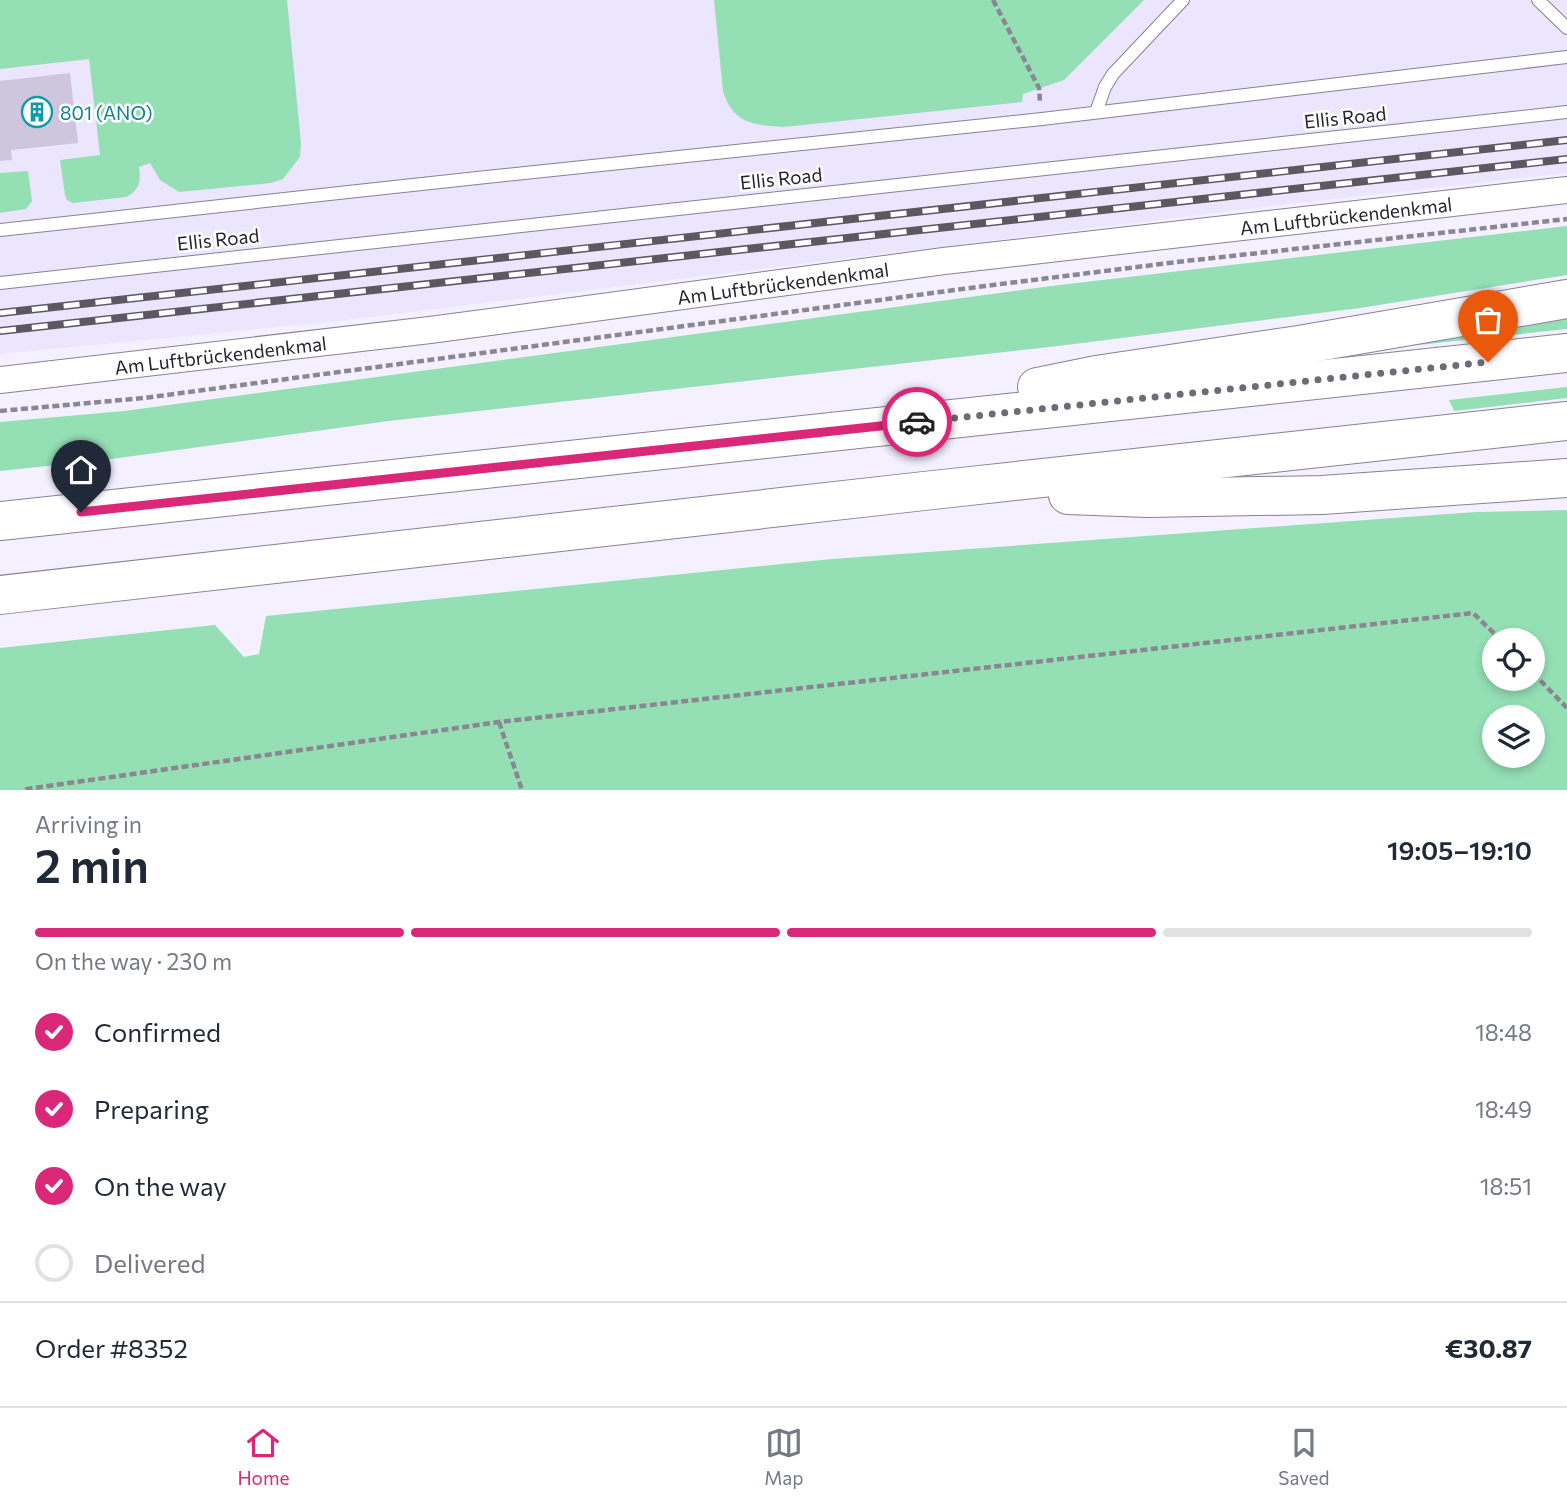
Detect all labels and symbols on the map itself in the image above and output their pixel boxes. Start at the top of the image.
building icon: 801 (ANO) [20,95,54,129]
place label: 801 (ANO) [60,101,153,124]
street label: Ellis Road [1303,101,1387,133]
street label: Ellis Road [739,162,823,194]
street label: Am Luftbrückendenkmal [1239,192,1453,239]
street label: Ellis Road [176,223,260,255]
street label: Am Luftbrückendenkmal [676,257,890,308]
pin [1458,290,1518,362]
street label: Am Luftbrückendenkmal [113,331,328,378]
courier [882,387,952,457]
pin [51,440,111,512]

